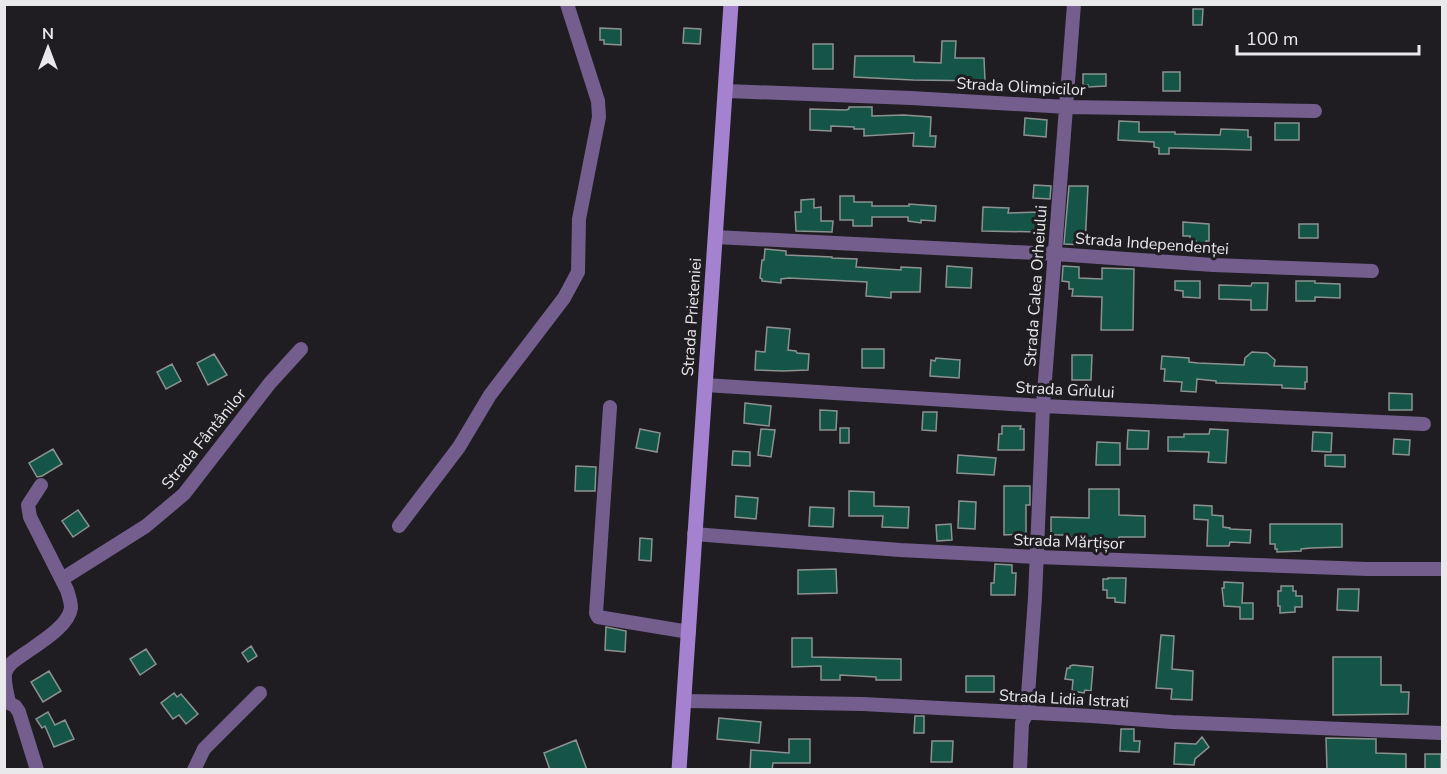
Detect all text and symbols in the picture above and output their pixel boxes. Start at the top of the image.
north arrow [18,18,78,78]
scale bar [1237,18,1418,56]
text: N [42,23,54,45]
text: 100 m [1246,27,1298,51]
street label: Strada Olimpicilor [956,73,1086,101]
street label: Strada Calea Orheiului [1019,204,1053,368]
street label: Strada Independenței [1074,228,1230,260]
street label: Strada Prieteniei [677,257,707,377]
street label: Strada Grîului [1015,376,1115,404]
street label: Strada Fântânilor [157,384,252,494]
street label: Strada Mărțișor [1013,529,1125,555]
street label: Strada Lidia Istrati [998,685,1130,713]

